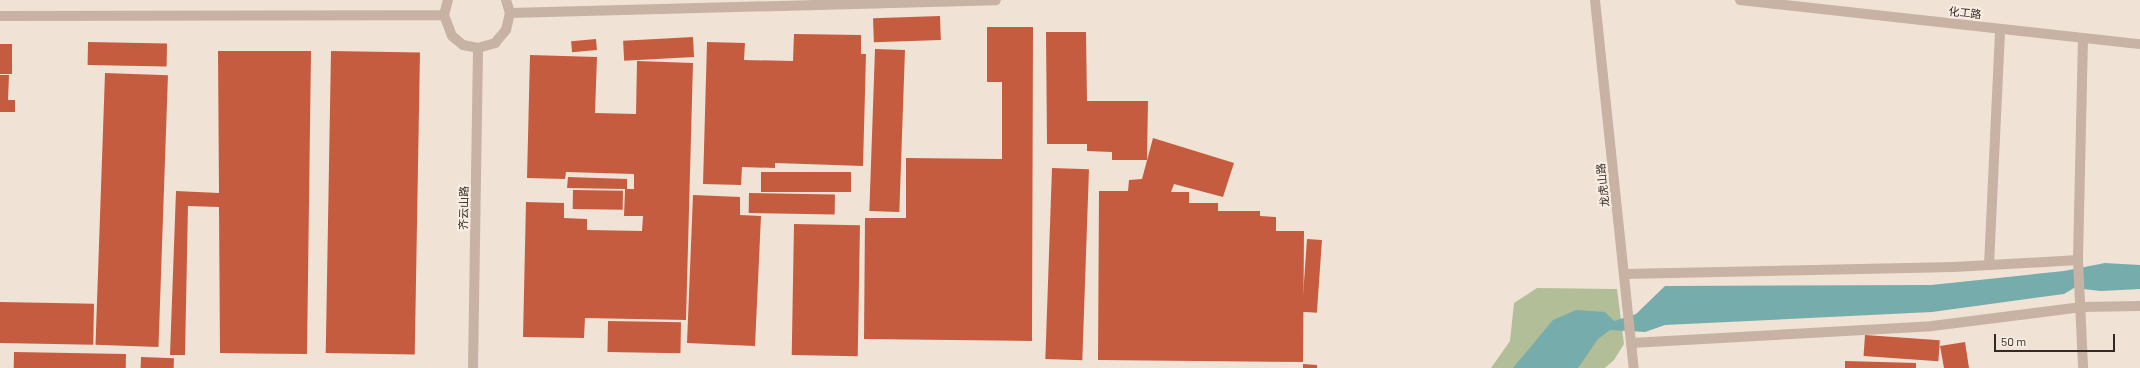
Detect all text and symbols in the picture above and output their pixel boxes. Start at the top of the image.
street label: 化工路 [1948,5,1982,21]
street label: 龙虎山路 [1594,162,1612,208]
street label: 齐云山路 [457,186,471,230]
scale bar [1996,326,2117,352]
text: 50 m [2001,334,2026,348]

